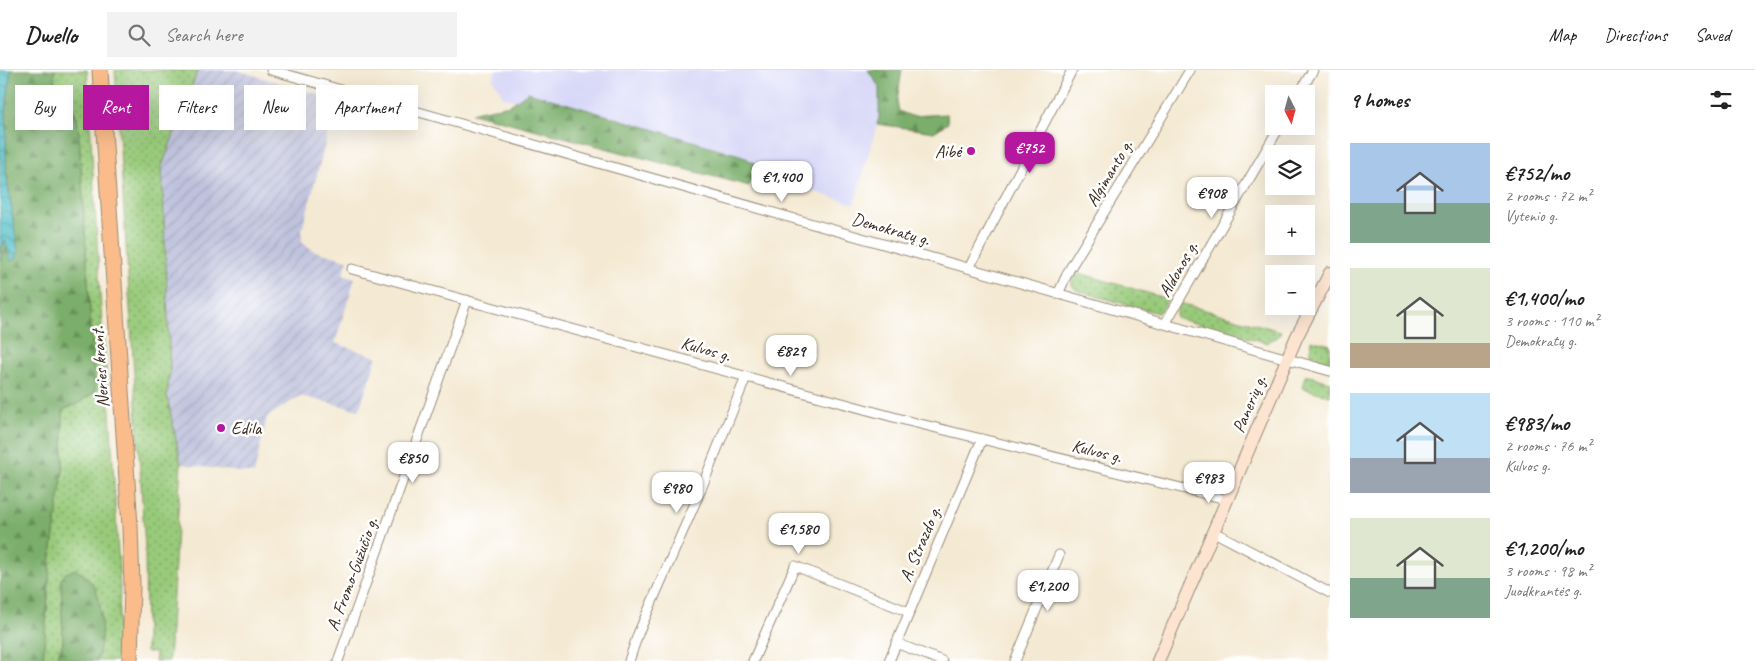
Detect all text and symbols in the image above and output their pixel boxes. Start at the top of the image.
search box [107,12,457,57]
text: Dwello [25,20,77,50]
icon: search [125,21,153,49]
text: Search here [165,23,243,47]
text: Map [1549,24,1576,46]
text: Directions [1604,24,1667,46]
text: Saved [1695,24,1730,46]
chip: Buy [15,85,73,130]
chip: Rent [83,85,149,130]
chip: Filters [159,85,234,130]
chip: New [244,85,306,130]
chip: Apartment [316,85,418,130]
north arrow [1265,85,1315,135]
map controls [1265,85,1315,315]
icon: filters [1707,86,1735,114]
text: 9 homes [1350,87,1409,113]
pin: €752 [1000,132,1060,174]
street label: Algimanto g. [1081,135,1138,210]
text: €752 [1016,138,1044,158]
place label: Aibė [935,140,963,162]
marker: Aibė [965,145,977,157]
button: layers [1265,145,1315,195]
pin: €1,400 [741,160,823,203]
text: €752/mo [1505,160,1569,186]
icon: home [1390,163,1450,223]
text: €1,400 [762,167,802,187]
pin: €908 [1182,176,1242,219]
text: €908 [1198,183,1226,203]
text: 2 rooms · 72 m² [1505,186,1591,206]
button: + [1265,205,1315,255]
text: Vytenio g. [1505,206,1557,226]
street label: Demokratų g. [849,207,933,251]
street label: Aldonos g. [1153,237,1203,301]
button: − [1265,265,1315,315]
text: €1,400/mo [1505,285,1583,311]
icon: home [1390,288,1450,348]
text: 3 rooms · 110 m² [1505,311,1599,331]
street label: Neries krant. [86,325,114,408]
street label: Kulvos g. [679,331,734,367]
text: Demokratų g. [1505,331,1576,351]
pin: €829 [761,334,821,377]
text: €829 [777,341,805,361]
street label: Panerių g. [1227,372,1271,436]
text: €983/mo [1505,410,1569,436]
icon: home [1390,413,1450,473]
place label: Edila [231,417,263,439]
marker: Edila [215,422,227,434]
street label: Kulvos g. [1070,434,1125,468]
text: 2 rooms · 76 m² [1505,436,1591,456]
pin: €850 [383,442,443,484]
text: €850 [399,448,427,468]
text: Kulvos g. [1505,456,1550,476]
pin: €983 [1179,462,1239,504]
text: €983 [1195,468,1223,488]
pin: €980 [647,472,707,514]
text: €980 [663,478,691,498]
street label: A. Strazdo g. [894,503,946,585]
pin: €1,580 [758,512,840,555]
street label: A. Fromo-Gužučio g. [321,514,383,634]
text: €1,580 [780,519,818,539]
text: €1,200/mo [1505,535,1583,561]
icon: home [1390,538,1450,598]
text: 3 rooms · 98 m² [1505,561,1591,581]
pin: €1,200 [1007,570,1089,612]
text: €1,200 [1028,576,1068,596]
text: Juodkrantės g. [1505,581,1581,601]

